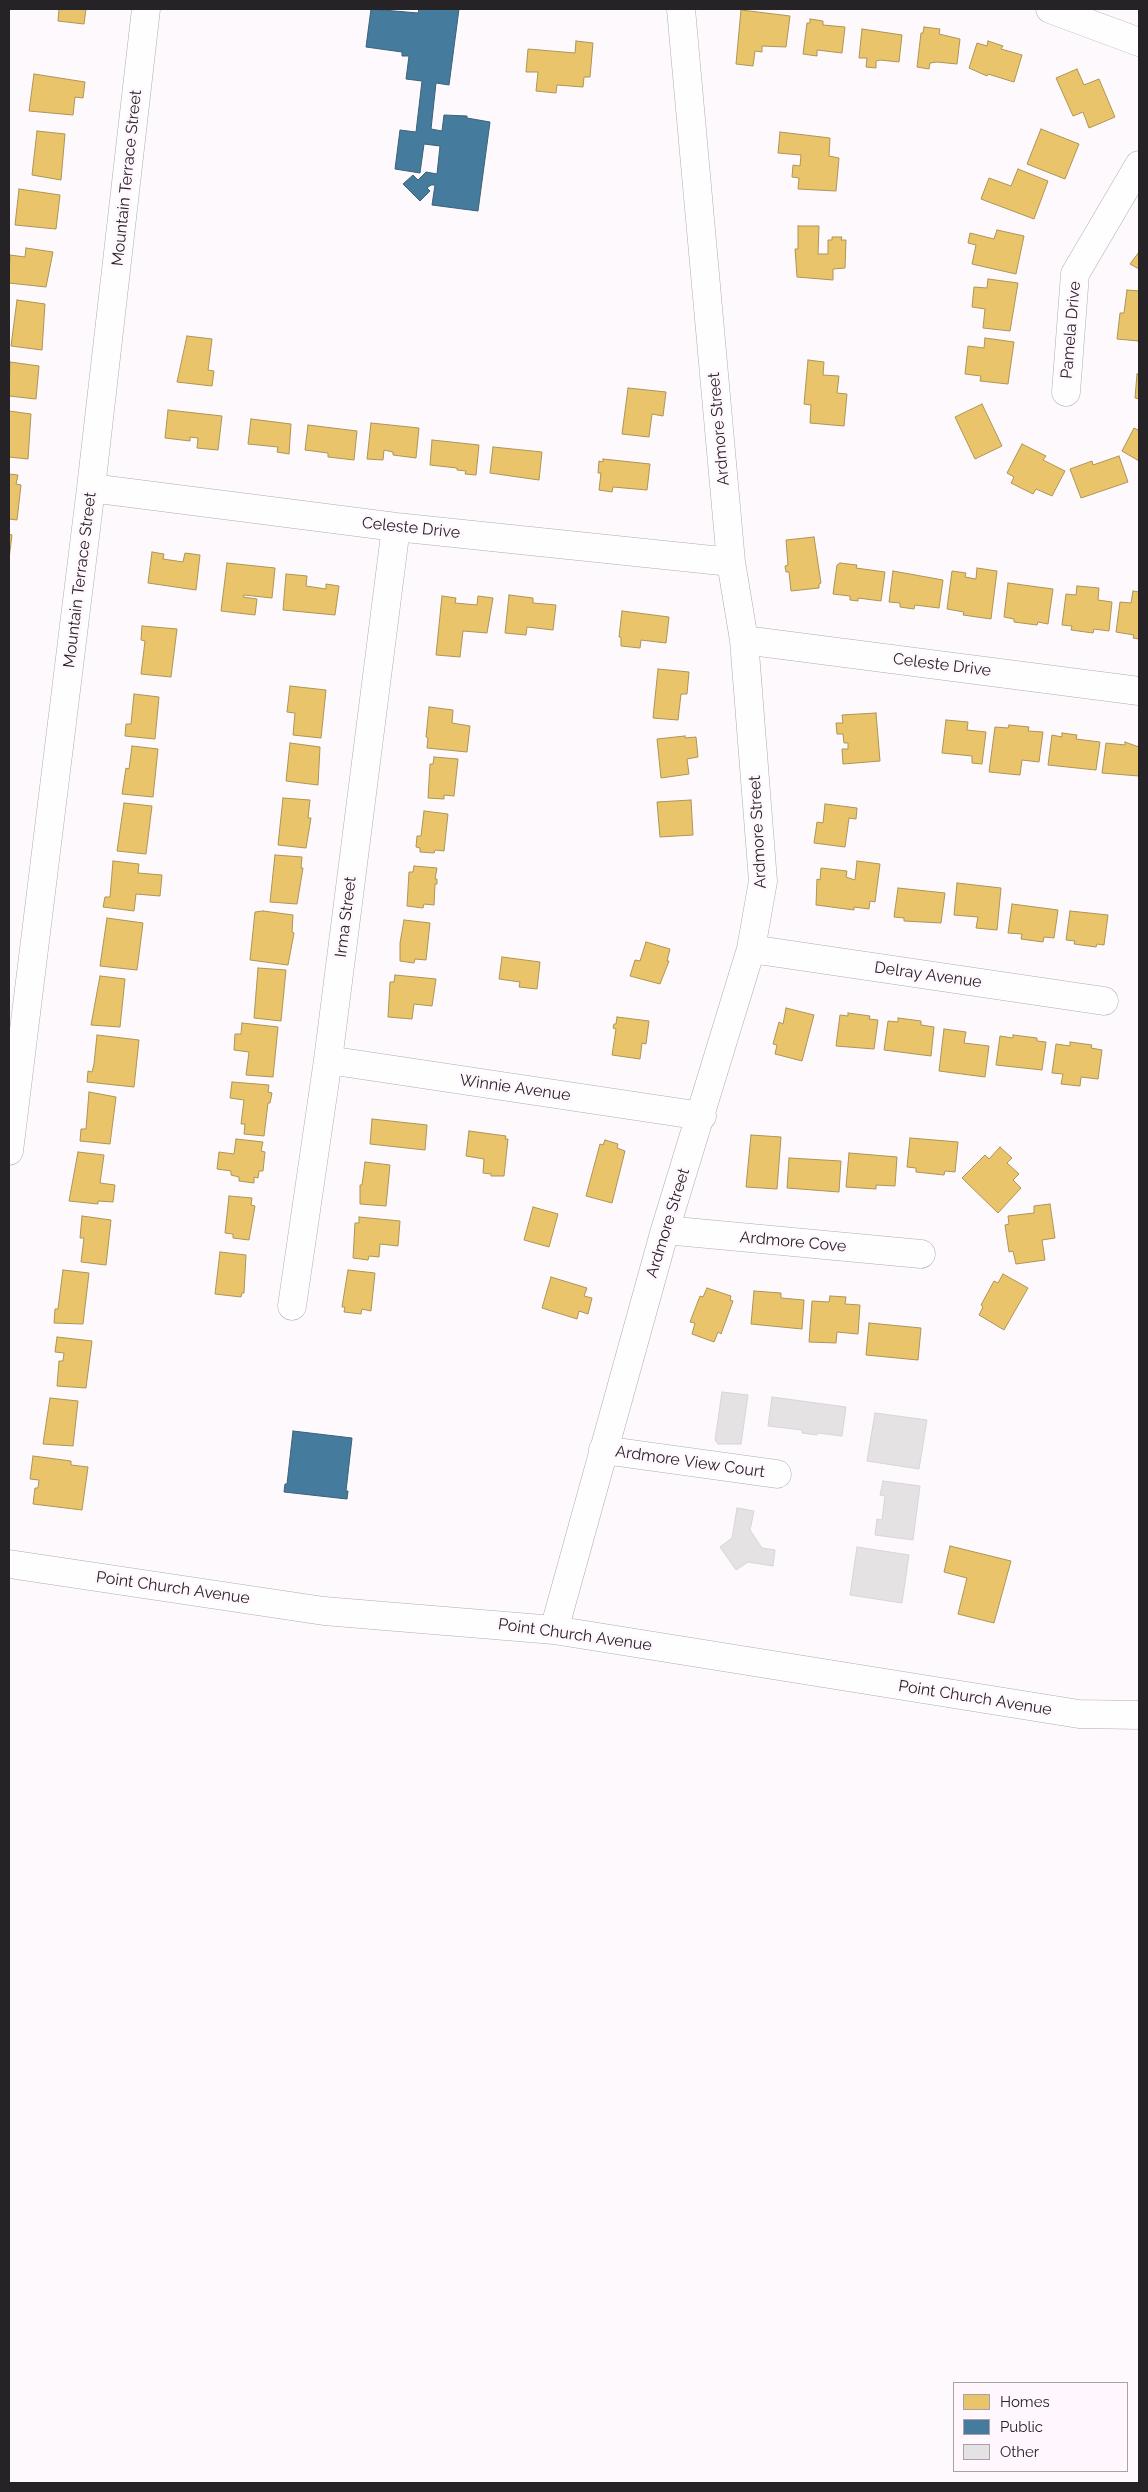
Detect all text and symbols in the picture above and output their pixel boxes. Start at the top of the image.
street label: Mountain Terrace Street [108,89,146,267]
street label: Pamela Drive [1057,280,1085,380]
street label: Ardmore Street [704,372,734,486]
street label: Mountain Terrace Street [60,491,100,669]
street label: Celeste Drive [361,513,461,543]
street label: Celeste Drive [892,649,992,681]
street label: Ardmore Street [745,775,771,889]
street label: Irma Street [332,875,360,959]
street label: Delray Avenue [873,958,983,992]
street label: Winnie Avenue [458,1071,572,1105]
street label: Ardmore Street [642,1166,694,1280]
street label: Ardmore Cove [739,1228,847,1256]
street label: Ardmore View Court [614,1442,766,1482]
street label: Point Church Avenue [95,1568,251,1608]
street label: Point Church Avenue [497,1615,653,1655]
street label: Point Church Avenue [897,1676,1053,1720]
legend [953,2382,1128,2472]
text: Homes [1000,2393,1050,2411]
text: Public [1000,2418,1043,2436]
text: Other [1000,2443,1039,2461]

